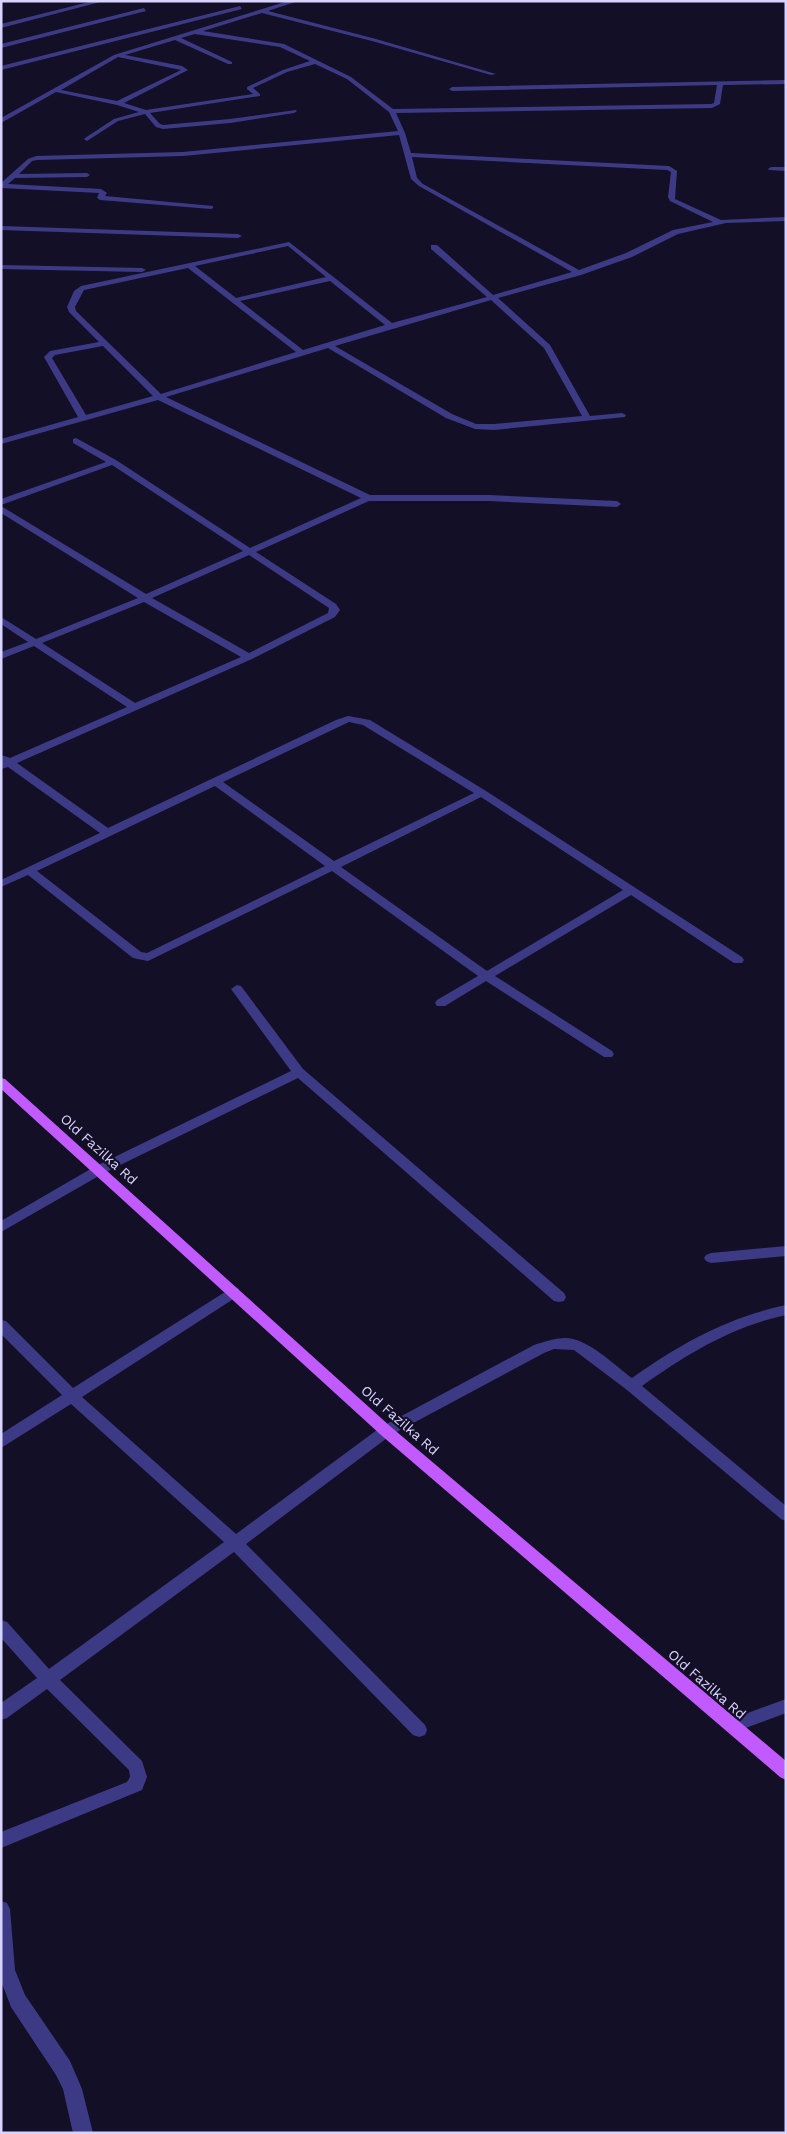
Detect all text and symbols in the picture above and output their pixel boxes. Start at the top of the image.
street label: Old Fazilka Rd [57,1110,141,1188]
street label: Old Fazilka Rd [358,1382,442,1458]
street label: Old Fazilka Rd [665,1646,749,1722]

